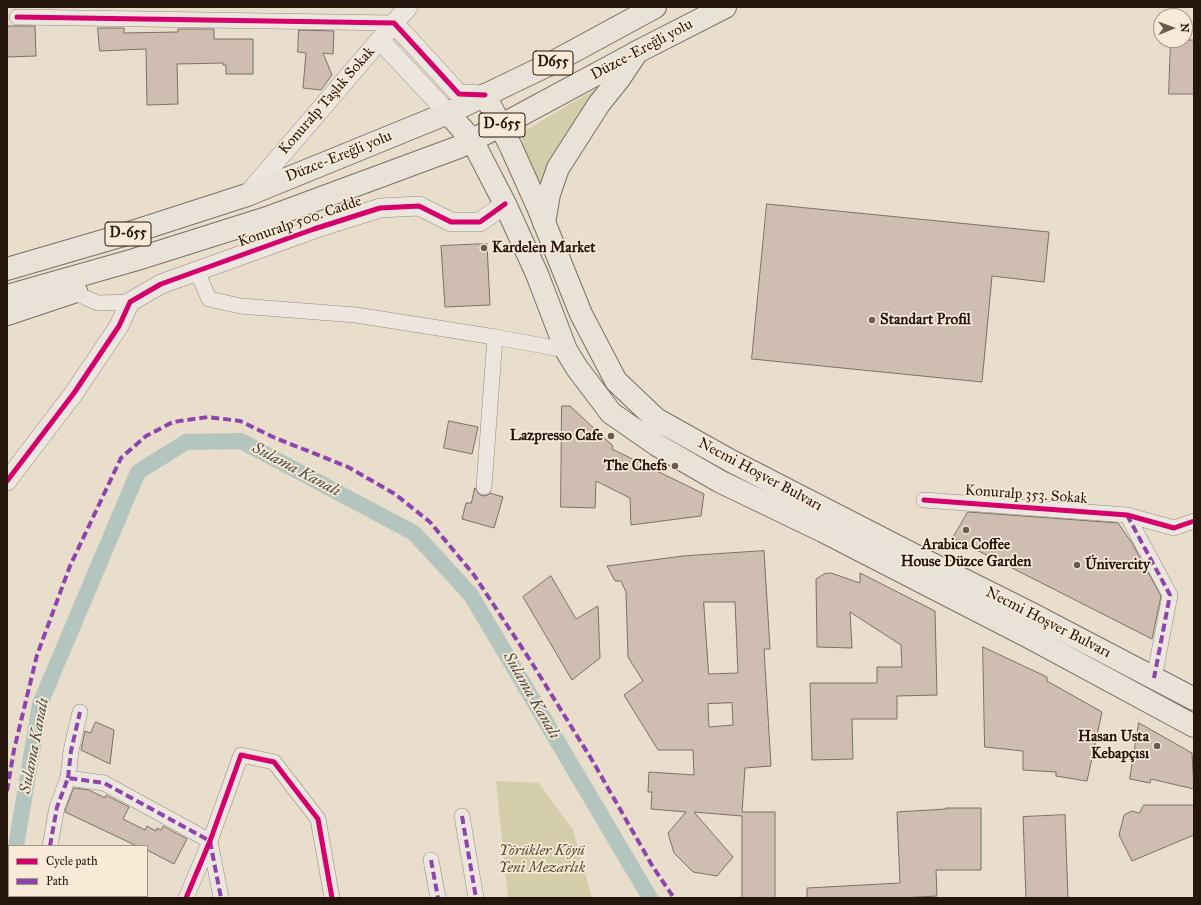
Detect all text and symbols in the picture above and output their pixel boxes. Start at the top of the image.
north arrow [1153,8,1193,48]
street label: Düzce-Ereğli yolu [588,16,696,84]
text: N [1178,23,1191,33]
street label: Konuralp Taşlık Sokak [275,43,379,159]
road number: D655 [533,51,573,75]
road number: D-655 [479,113,525,137]
street label: Düzce-Ereğli yolu [283,128,395,186]
street label: Konuralp 500. Cadde [236,192,364,252]
road number: D-655 [105,222,151,246]
place label: Kardelen Market [492,239,596,257]
marker: Kardelen Market [479,243,489,253]
place label: Standart Profil [880,311,971,329]
marker: Standart Profil [867,315,877,325]
place label: Lazpresso Cafe [510,427,603,445]
marker: Lazpresso Cafe [606,431,616,441]
street label: Necmi Hoşver Bulvarı [695,435,825,515]
water label: Sulama Kanalı [249,439,343,501]
place label: The Chefs [604,457,667,475]
marker: The Chefs [670,461,680,471]
street label: Konuralp 353. Sokak [964,482,1088,508]
marker: Arabica Coffee House Düzce Garden [961,525,971,535]
place label: Arabica Coffee House Düzce Garden [901,536,1031,571]
place label: Ünivercity [1085,556,1150,574]
marker: Ünivercity [1072,560,1082,570]
street label: Necmi Hoşver Bulvarı [982,584,1114,662]
water label: Sulama Kanalı [498,649,564,743]
water label: Sulama Kanalı [16,696,54,796]
place label: Hasan Usta Kebapçısı [1078,728,1149,763]
marker: Hasan Usta Kebapçısı [1152,741,1162,751]
park label: Yörükler Köyü Yeni Mezarlık [499,842,585,877]
legend [8,845,148,897]
text: Cycle path [46,854,98,868]
text: Path [46,874,69,888]

